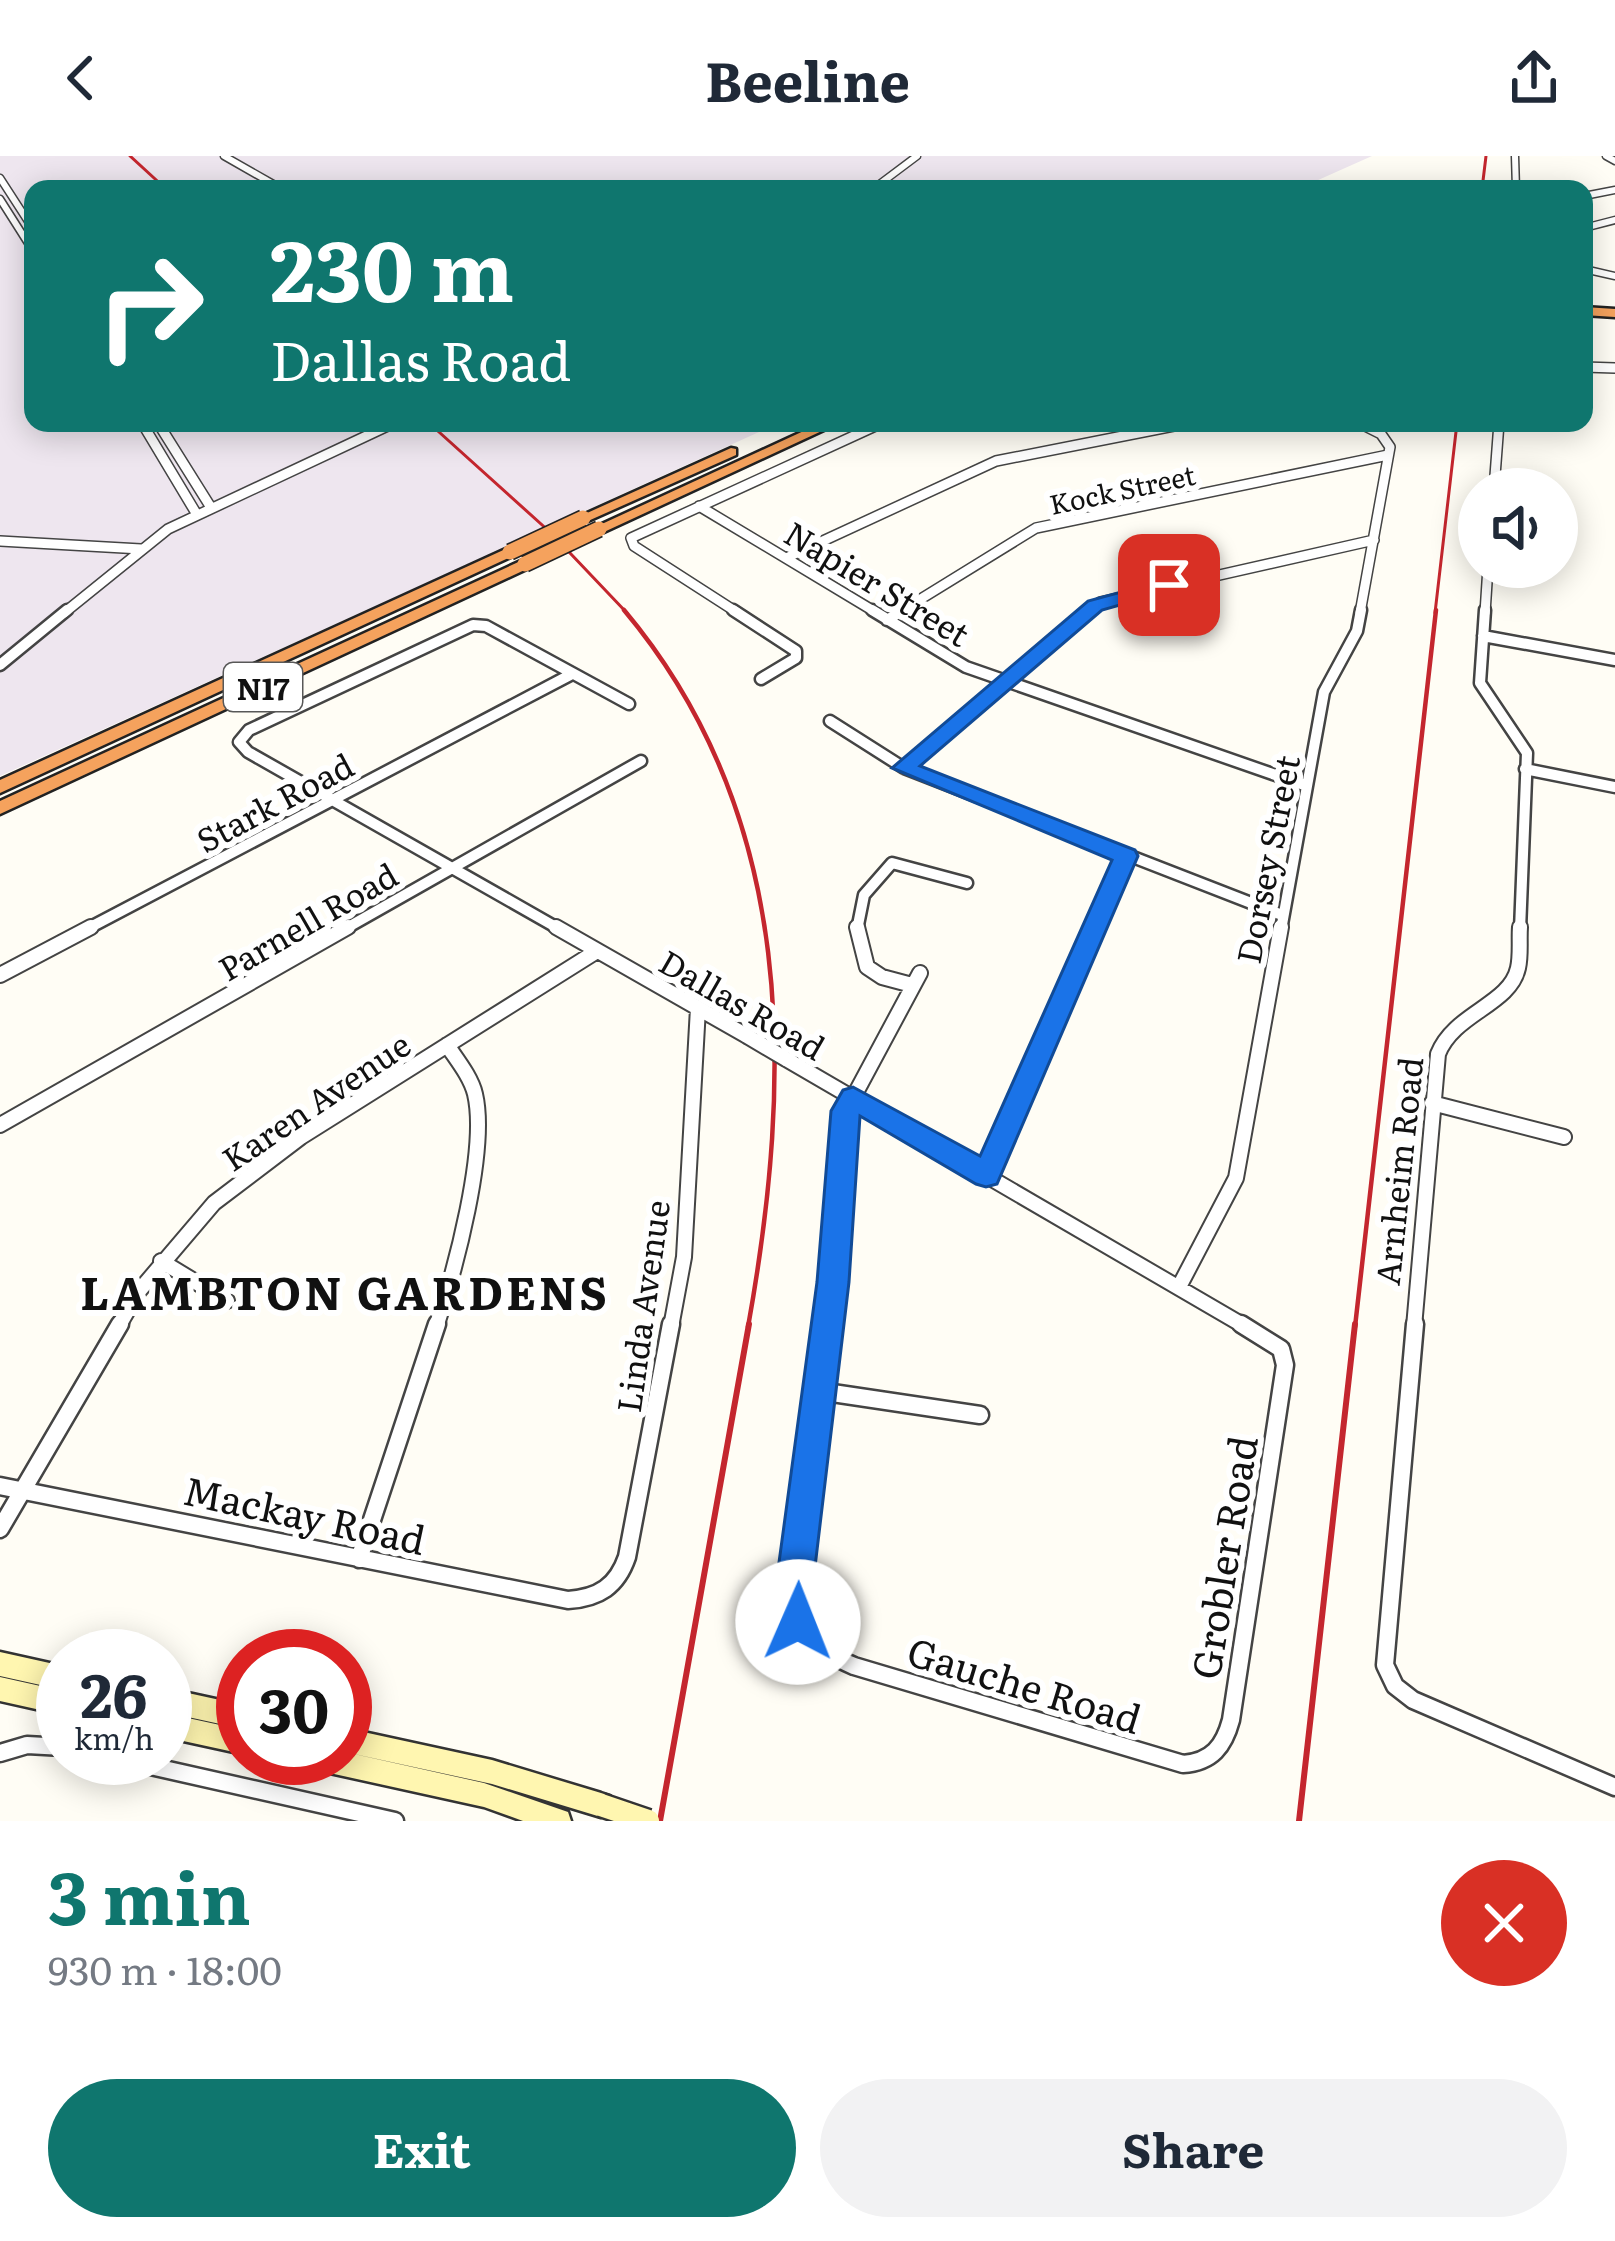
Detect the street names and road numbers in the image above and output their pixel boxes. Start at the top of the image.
street label: Kock Street [1045,453,1199,523]
street label: Napier Street [776,507,980,657]
road number: N17 [224,663,302,711]
street label: Stark Road [187,739,361,863]
street label: Dorsey Street [1222,750,1310,967]
street label: Parnell Road [208,849,406,991]
street label: Dallas Road [651,936,835,1070]
street label: Karen Avenue [211,1019,419,1181]
street label: Arnheim Road [1361,1054,1433,1288]
street label: Linda Avenue [602,1197,680,1415]
street label: Grobler Road [1174,1431,1270,1683]
street label: Mackay Road [179,1459,431,1567]
street label: Gauche Road [901,1620,1149,1746]

